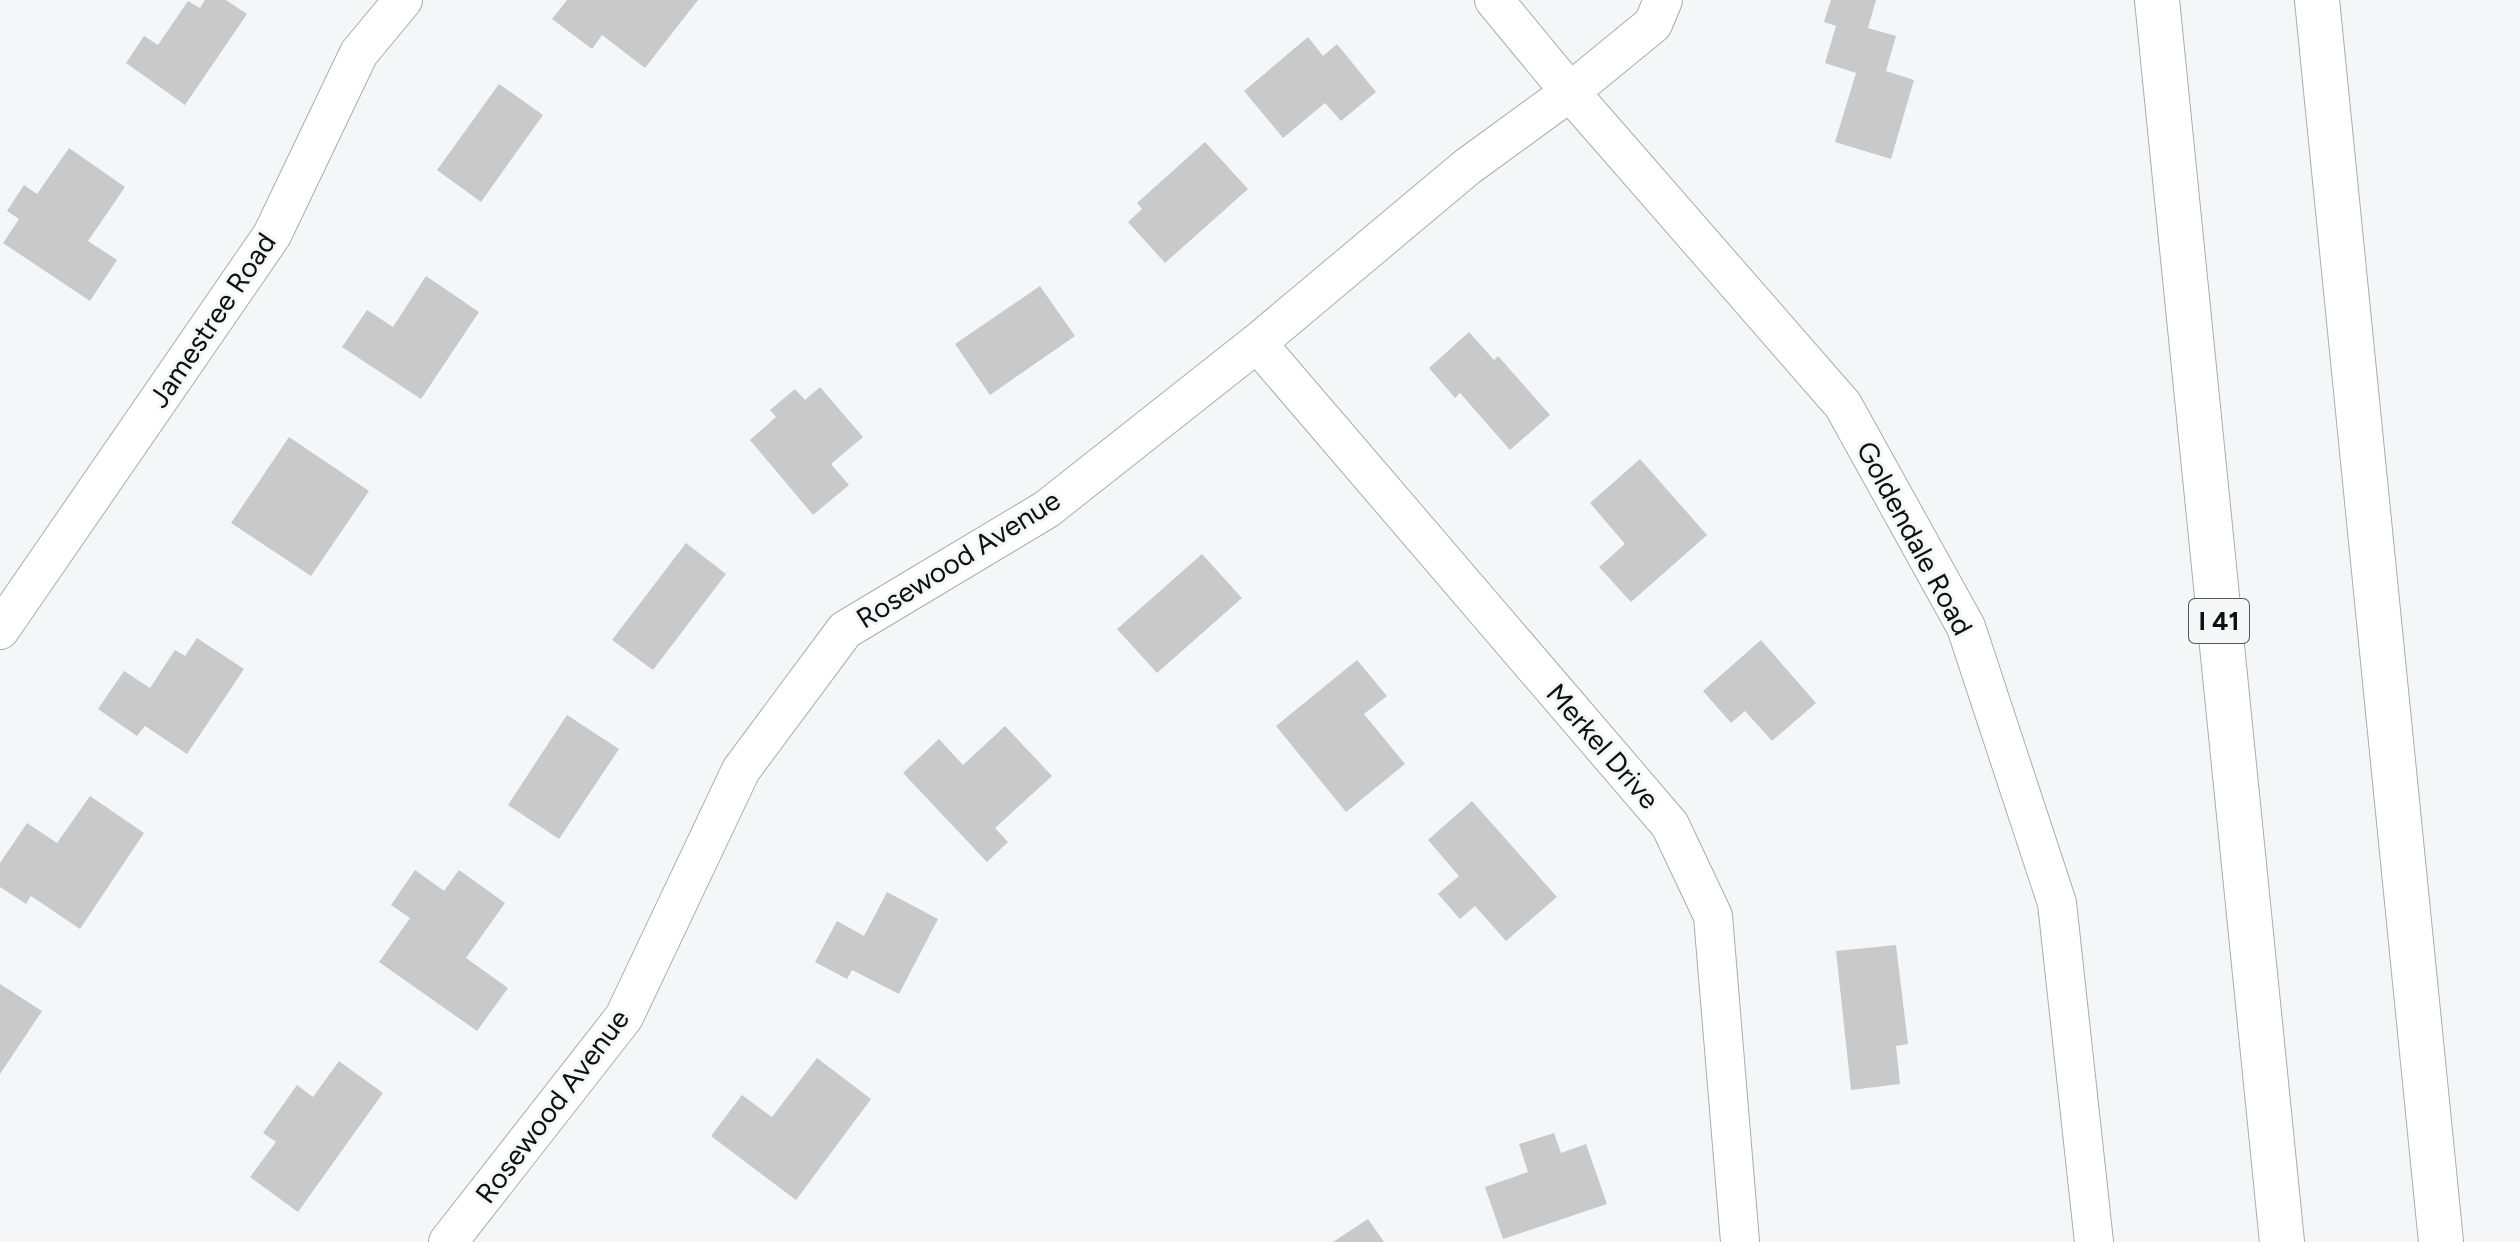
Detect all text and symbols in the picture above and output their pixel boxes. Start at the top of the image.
street label: Jamestree Road [141,226,283,414]
street label: Goldendale Road [1850,435,1980,641]
street label: Rosewood Avenue [850,483,1066,635]
road number: I 41 [2189,599,2249,643]
street label: Merkel Drive [1539,676,1667,816]
street label: Rosewood Avenue [468,1002,636,1210]

